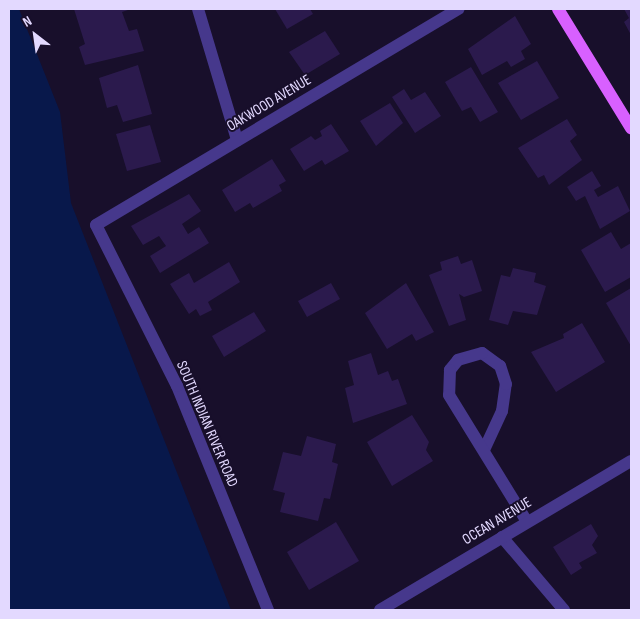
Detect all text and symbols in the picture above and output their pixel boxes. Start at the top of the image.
north arrow [10,10,60,60]
text: N [20,12,35,31]
street label: OAKWOOD AVENUE [224,71,314,135]
street label: SOUTH INDIAN RIVER ROAD [172,358,242,490]
street label: OCEAN AVENUE [459,493,535,549]

